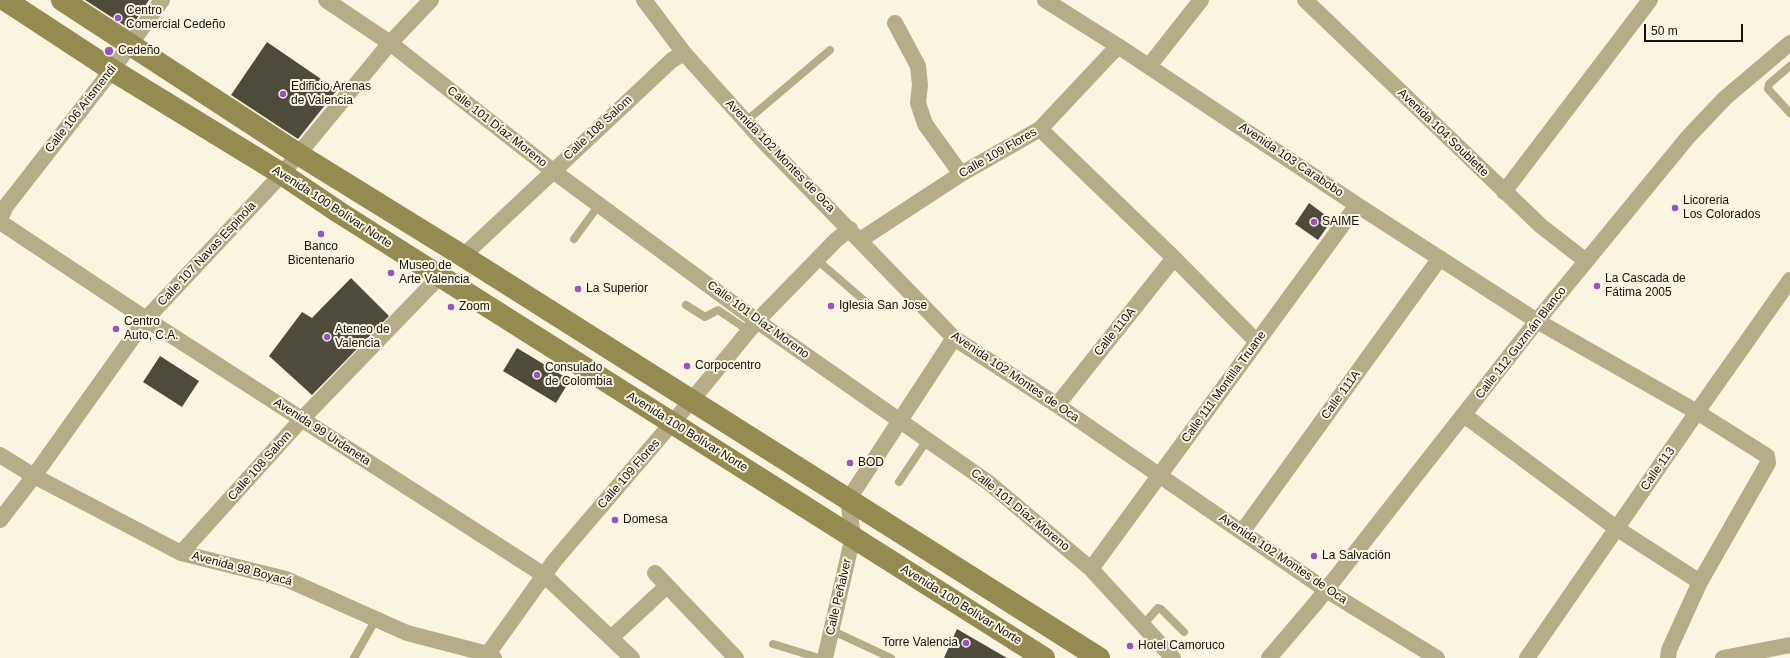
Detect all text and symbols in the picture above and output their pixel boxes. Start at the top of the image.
place label: Centro Comercial Cedeño [126,4,225,32]
marker: Centro Comercial Cedeño [113,13,123,23]
scale bar [1646,16,1745,42]
text: 50 m [1651,24,1678,38]
place label: Cedeño [118,44,160,58]
marker: Cedeño [103,45,115,57]
street label: Calle 106 Arismendi [42,62,120,156]
place label: Edificio Arenas de Valencia [291,80,371,108]
street label: Calle 101 Díaz Moreno [444,84,550,170]
street label: Avenida 104 Soublette [1395,86,1491,180]
marker: Edificio Arenas de Valencia [278,89,288,99]
street label: Calle 108 Salom [561,93,635,163]
street label: Avenida 102 Montes de Oca [722,97,838,215]
street label: Avenida 103 Carabobo [1236,120,1346,200]
street label: Calle 109 Flores [957,125,1039,181]
street label: Avenida 100 Bolívar Norte [269,163,395,251]
place label: Licoreria Los Colorados [1683,194,1760,222]
street label: Calle 107 Navas Espinola [155,199,259,309]
marker: Licoreria Los Colorados [1670,203,1680,213]
place label: SAIME [1322,215,1359,229]
marker: SAIME [1309,217,1319,227]
marker: Banco Bicentenario [316,229,326,239]
place label: Banco Bicentenario [288,240,354,268]
place label: Museo de Arte Valencia [399,259,469,287]
marker: Museo de Arte Valencia [386,268,396,278]
place label: La Cascada de Fátima 2005 [1605,272,1686,300]
street label: Calle 101 Díaz Moreno [704,278,812,362]
marker: La Cascada de Fátima 2005 [1592,281,1602,291]
place label: La Superior [586,282,648,296]
marker: La Superior [573,284,583,294]
street label: Calle 112 Guzmán Blanco [1473,284,1569,402]
place label: Iglesia San Jose [839,299,927,313]
place label: Zoom [459,300,490,314]
marker: Iglesia San Jose [826,301,836,311]
marker: Zoom [446,302,456,312]
street label: Calle 110A [1091,305,1139,359]
place label: Centro Auto, C.A. [124,315,179,343]
place label: Ateneo de Valencia [335,323,390,351]
marker: Centro Auto, C.A. [111,324,121,334]
street label: Calle 111 Montilla Truane [1179,328,1269,446]
street label: Avenida 102 Montes de Oca [948,329,1082,425]
marker: Ateneo de Valencia [322,332,332,342]
place label: Corpocentro [695,359,761,373]
place label: Consulado de Colombia [545,361,612,389]
marker: Corpocentro [682,361,692,371]
street label: Calle 111A [1318,368,1364,422]
marker: Consulado de Colombia [532,370,542,380]
street label: Avenida 100 Bolívar Norte [624,389,750,475]
street label: Avenida 99 Urdaneta [271,395,373,469]
street label: Calle 108 Salom [225,428,295,504]
street label: Calle 109 Flores [595,436,663,512]
street label: Calle 113 [1638,444,1678,494]
place label: BOD [858,456,884,470]
marker: BOD [845,458,855,468]
street label: Calle 101 Díaz Moreno [968,466,1072,554]
street label: Avenida 102 Montes de Oca [1216,511,1350,607]
place label: Domesa [623,513,668,527]
marker: Domesa [610,515,620,525]
street label: Avenida 98 Boyacá [190,549,294,589]
place label: La Salvación [1322,549,1391,563]
marker: La Salvación [1309,551,1319,561]
street label: Calle Peñalver [823,557,855,637]
street label: Avenida 100 Bolívar Norte [898,562,1024,648]
place label: Torre Valencia [882,636,958,650]
marker: Torre Valencia [961,638,971,648]
place label: Hotel Camoruco [1138,639,1225,653]
marker: Hotel Camoruco [1125,641,1135,651]

